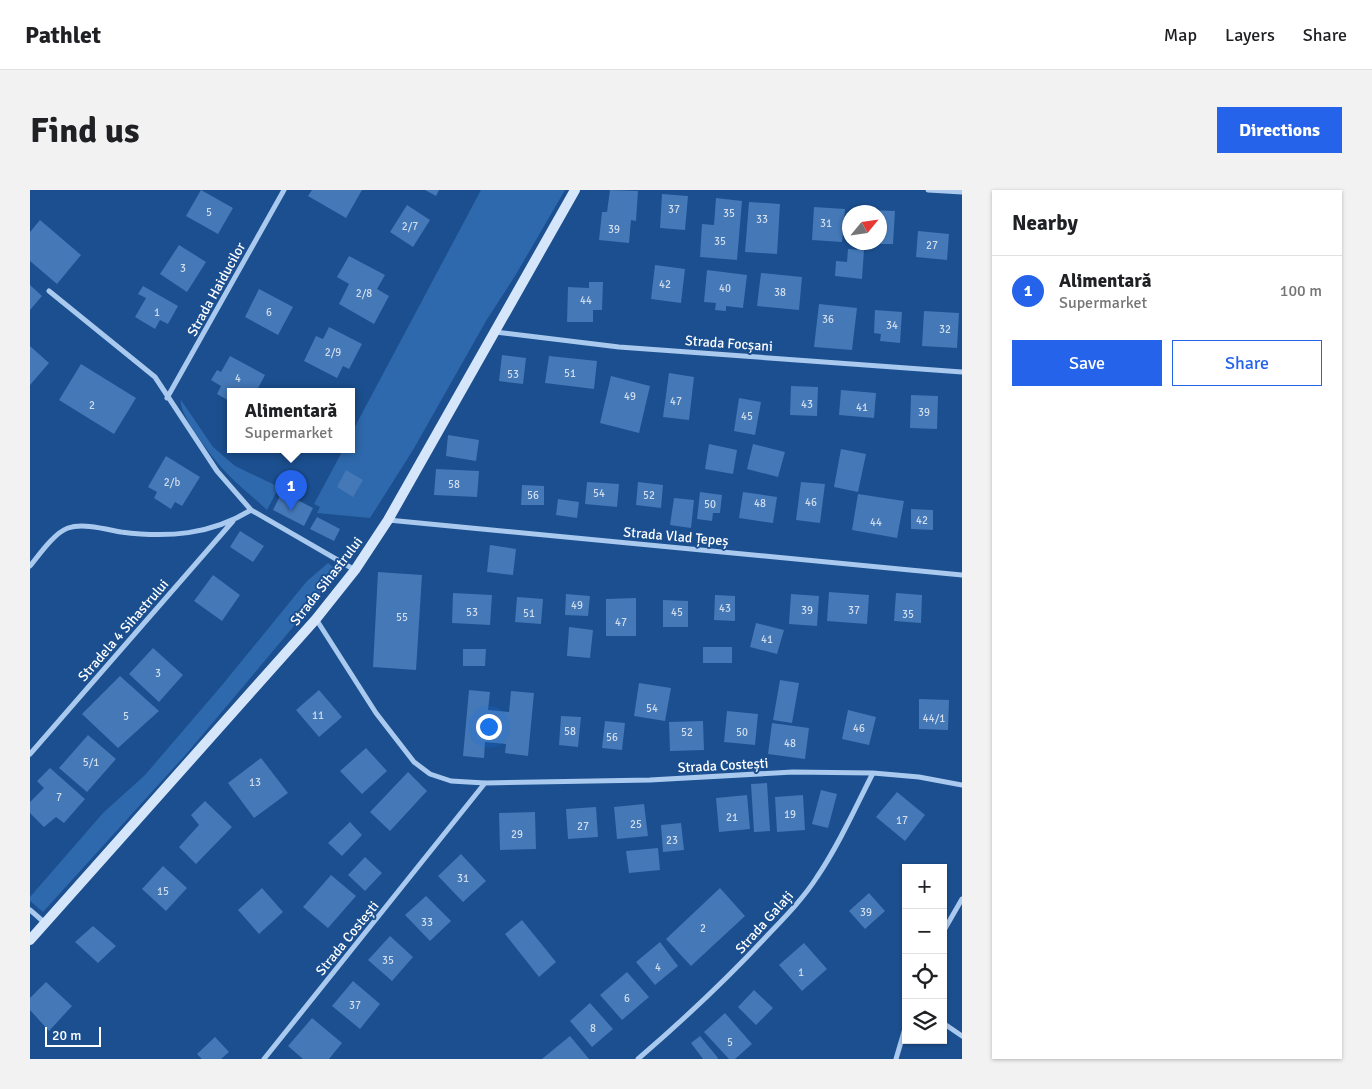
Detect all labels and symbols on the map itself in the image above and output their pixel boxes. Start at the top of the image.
house number: 37 [668,203,680,216]
north arrow [842,205,887,250]
house number: 5 [206,206,212,219]
house number: 35 [723,207,735,220]
house number: 33 [756,213,768,226]
house number: 31 [820,217,832,230]
house number: 2/7 [402,220,418,233]
house number: 39 [608,223,620,236]
house number: 35 [714,235,726,248]
street label: Strada Haiducilor [184,239,250,339]
house number: 27 [926,239,938,252]
house number: 3 [180,262,186,275]
house number: 42 [659,278,671,291]
house number: 40 [719,282,731,295]
house number: 38 [774,286,786,299]
house number: 2/8 [356,287,372,300]
house number: 44 [580,294,592,307]
house number: 1 [154,306,160,319]
house number: 6 [266,306,272,319]
house number: 36 [822,313,834,326]
house number: 34 [886,319,898,332]
house number: 32 [939,323,951,336]
street label: Strada Focșani [685,332,773,355]
house number: 2/9 [325,346,341,359]
house number: 51 [564,367,576,380]
house number: 53 [507,368,519,381]
house number: 4 [235,372,241,385]
house number: 49 [624,390,636,403]
house number: 47 [670,395,682,408]
house number: 43 [801,398,813,411]
house number: 2 [89,399,95,412]
house number: 41 [856,401,868,414]
house number: 39 [918,406,930,419]
house number: 45 [741,410,753,423]
pin: 1 [275,470,307,511]
house number: 2/b [164,476,180,489]
house number: 58 [448,478,460,491]
house number: 54 [593,487,605,500]
house number: 56 [527,489,539,502]
house number: 52 [643,489,655,502]
house number: 46 [805,496,817,509]
house number: 48 [754,497,766,510]
house number: 50 [704,498,716,511]
house number: 42 [916,514,928,527]
house number: 44 [870,516,882,529]
street label: Strada Vlad Țepeș [623,523,729,550]
street label: Strada Sihastrului [286,534,366,629]
street label: Stradela 4 Sihastrului [74,576,172,685]
house number: 49 [571,599,583,612]
house number: 43 [719,602,731,615]
house number: 39 [801,604,813,617]
house number: 37 [848,604,860,617]
house number: 53 [466,606,478,619]
house number: 45 [671,606,683,619]
house number: 51 [523,607,535,620]
house number: 35 [902,608,914,621]
house number: 55 [396,611,408,624]
house number: 47 [615,616,627,629]
house number: 41 [761,633,773,646]
house number: 3 [155,667,161,680]
house number: 54 [646,702,658,715]
house number: 11 [312,709,324,722]
house number: 5 [123,710,129,723]
house number: 44/1 [923,712,945,725]
your location [476,714,502,740]
house number: 46 [853,722,865,735]
house number: 58 [564,725,576,738]
house number: 52 [681,726,693,739]
house number: 50 [736,726,748,739]
house number: 56 [606,731,618,744]
house number: 48 [784,737,796,750]
street label: Strada Costești [677,755,769,776]
house number: 5/1 [83,756,99,769]
house number: 13 [249,776,261,789]
house number: 7 [56,791,62,804]
house number: 19 [784,808,796,821]
house number: 21 [726,811,738,824]
house number: 17 [896,814,908,827]
house number: 25 [630,818,642,831]
house number: 27 [577,820,589,833]
house number: 29 [511,828,523,841]
house number: 23 [666,834,678,847]
house number: 31 [457,872,469,885]
house number: 15 [157,885,169,898]
street label: Strada Galați [732,888,797,957]
street label: Strada Costești [312,898,383,979]
house number: 39 [860,906,872,919]
house number: 33 [421,916,433,929]
house number: 2 [700,922,706,935]
house number: 35 [382,954,394,967]
house number: 4 [655,961,661,974]
house number: 1 [798,966,804,979]
house number: 6 [624,992,630,1005]
house number: 37 [349,999,361,1012]
house number: 8 [590,1022,596,1035]
scale bar [45,1024,101,1047]
house number: 5 [727,1036,733,1049]

